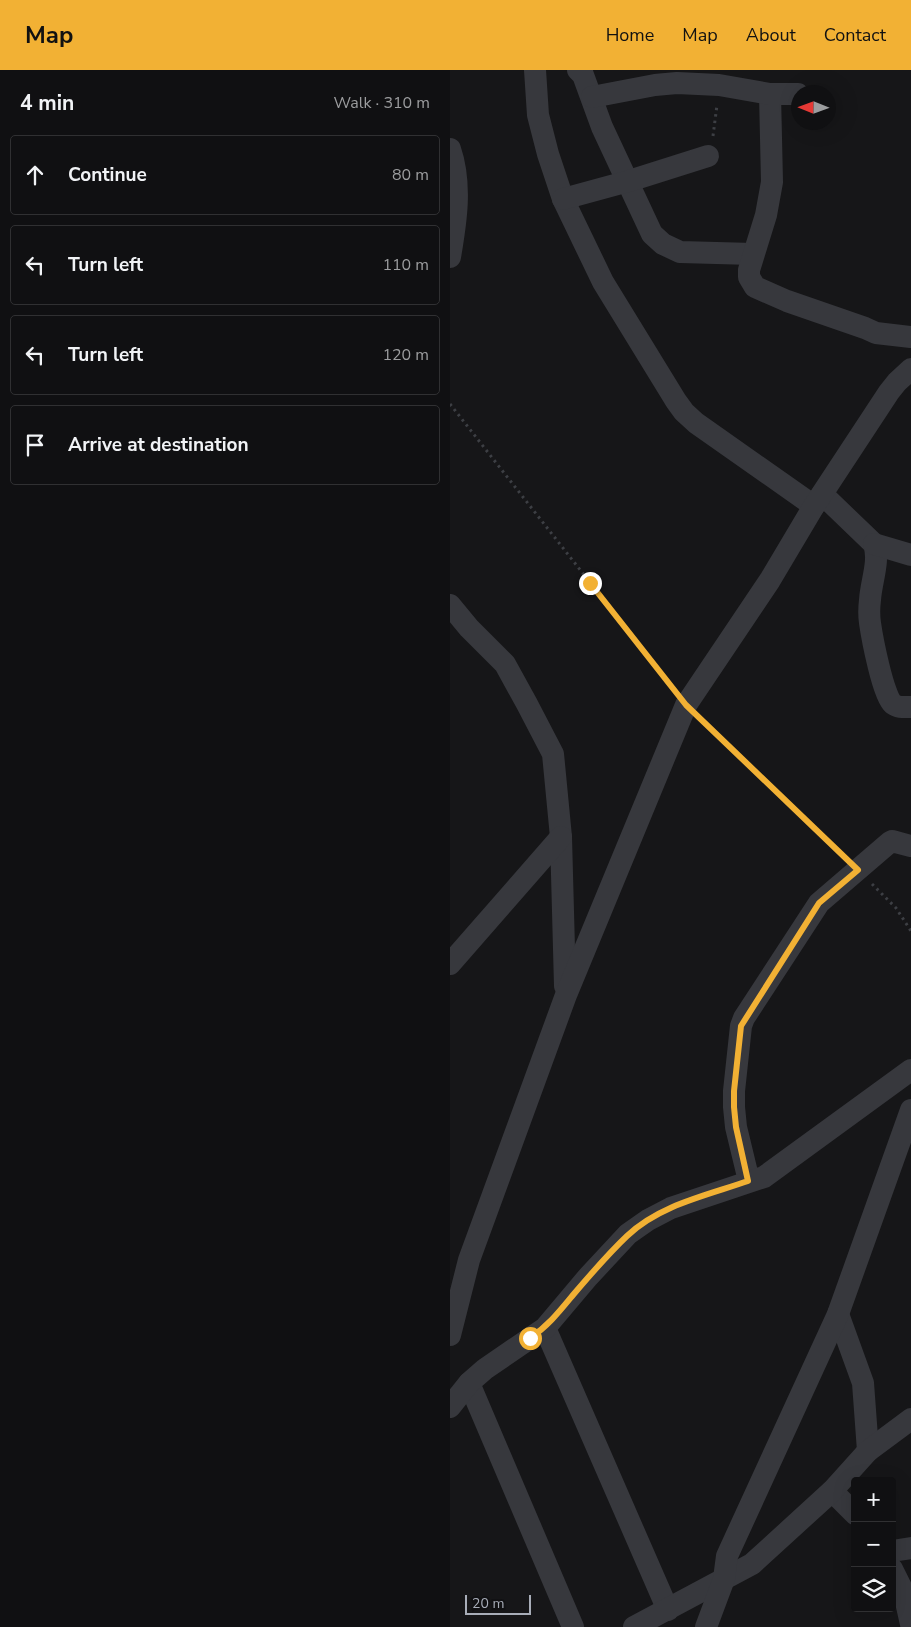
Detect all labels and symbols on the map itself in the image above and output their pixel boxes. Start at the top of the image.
north arrow [791,85,836,130]
route end [579,572,602,595]
route start [519,1327,542,1350]
scale bar [465,1592,531,1615]

